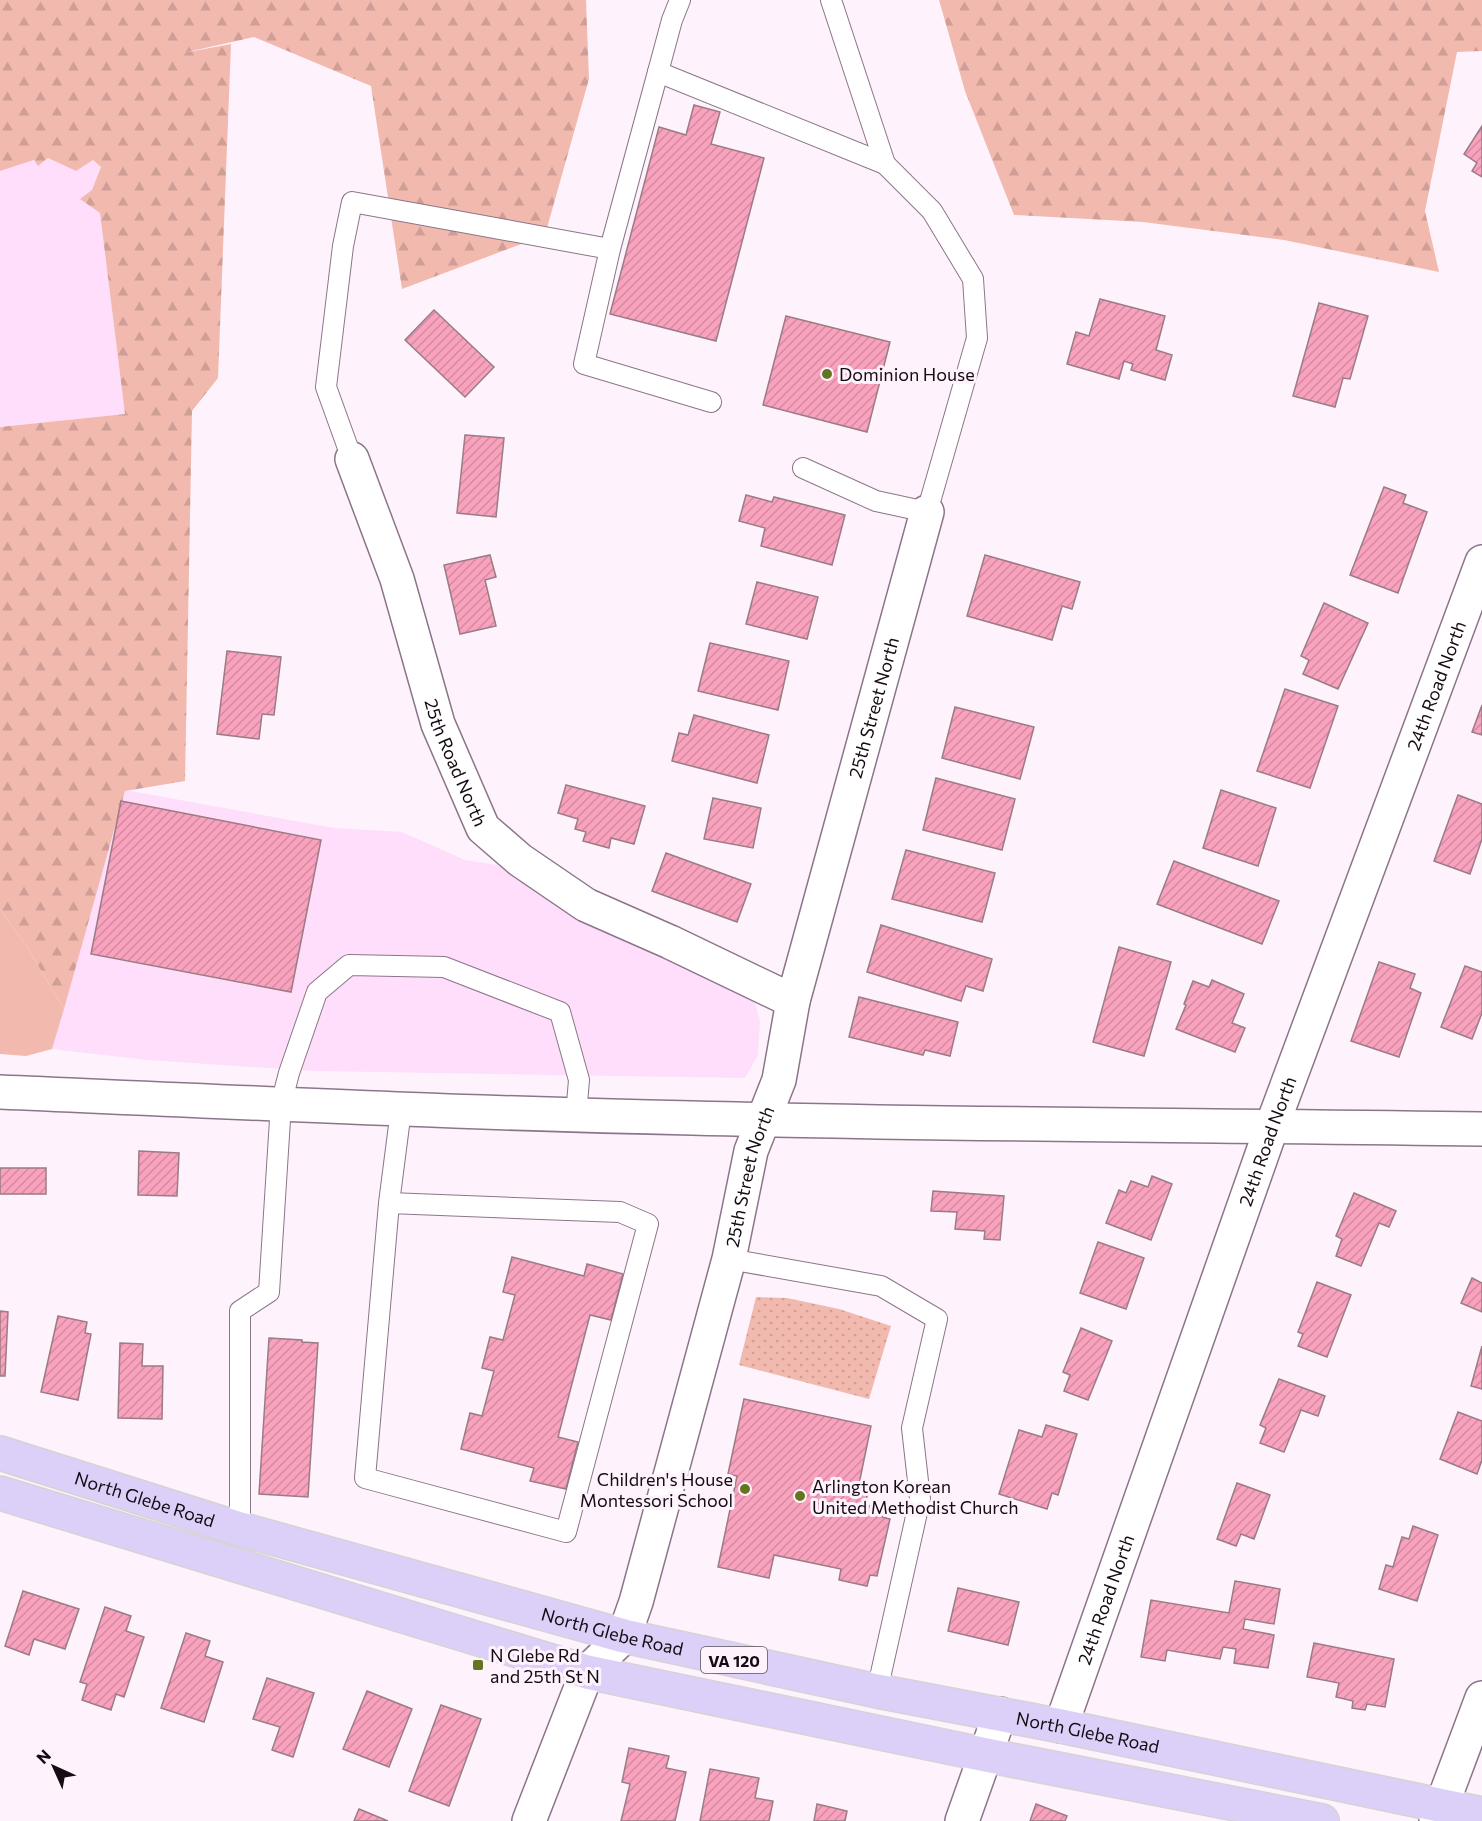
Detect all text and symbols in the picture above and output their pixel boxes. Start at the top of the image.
place label: Dominion House [839,363,975,385]
marker: Dominion House [820,367,834,381]
street label: 24th Road North [1402,618,1470,753]
street label: 25th Street North [844,635,903,780]
street label: 25th Road North [420,696,492,830]
street label: 24th Road North [1234,1073,1301,1209]
street label: 25th Street North [721,1103,779,1249]
street label: North Glebe Road [72,1466,218,1531]
place label: Children's House Montessori School [580,1468,733,1511]
place label: Arlington Korean United Methodist Church [812,1475,1018,1518]
marker: Children's House Montessori School [738,1482,752,1496]
marker: Arlington Korean United Methodist Church [793,1489,807,1503]
street label: 24th Road North [1072,1532,1138,1668]
street label: North Glebe Road [539,1603,685,1660]
place label: N Glebe Rd and 25th St N [490,1644,600,1687]
road number: VA 120 [701,1647,767,1673]
marker: N Glebe Rd and 25th St N [471,1658,485,1672]
street label: North Glebe Road [1014,1707,1161,1757]
north arrow [24,1737,84,1797]
text: N [32,1745,54,1767]

